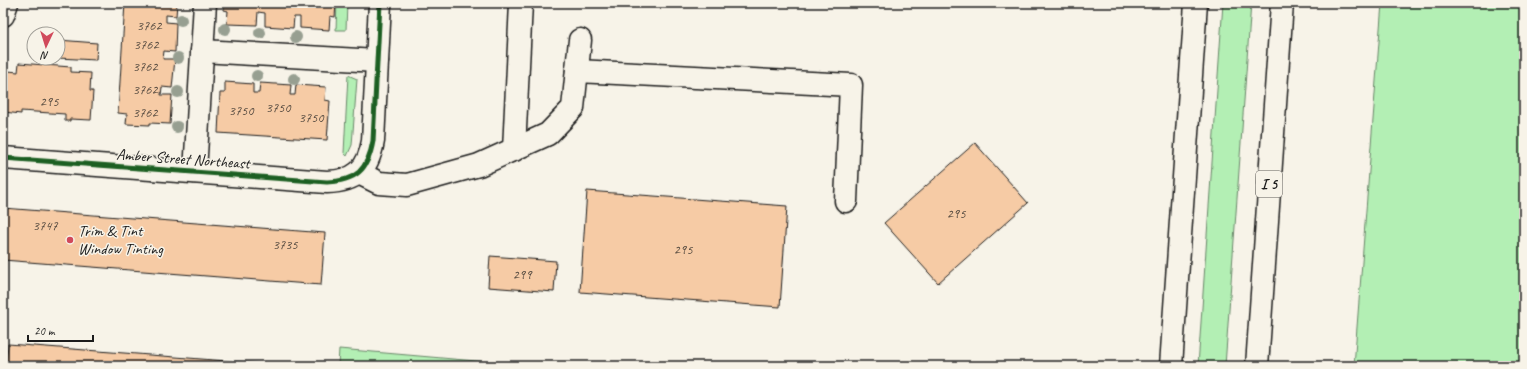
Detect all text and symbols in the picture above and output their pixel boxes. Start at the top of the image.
house number: 3762 [136,17,163,34]
north arrow [26,26,66,66]
house number: 3762 [133,36,160,53]
text: N [39,49,49,63]
house number: 3762 [132,58,159,75]
house number: 3762 [132,81,159,98]
house number: 295 [40,93,59,110]
house number: 3750 [265,99,292,116]
house number: 3750 [228,102,255,119]
house number: 3762 [132,104,159,121]
house number: 3750 [298,109,325,126]
street label: Amber Street Northeast [116,144,252,174]
road number: I 5 [1256,171,1282,197]
house number: 295 [947,205,966,222]
house number: 3747 [32,217,58,234]
place label: Trim & Tint Window Tinting [78,221,164,259]
marker: Trim & Tint Window Tinting [65,235,75,245]
house number: 3735 [272,236,298,253]
house number: 295 [674,241,693,258]
house number: 299 [513,266,533,283]
scale bar [28,317,93,343]
text: 20 m [34,323,56,339]

